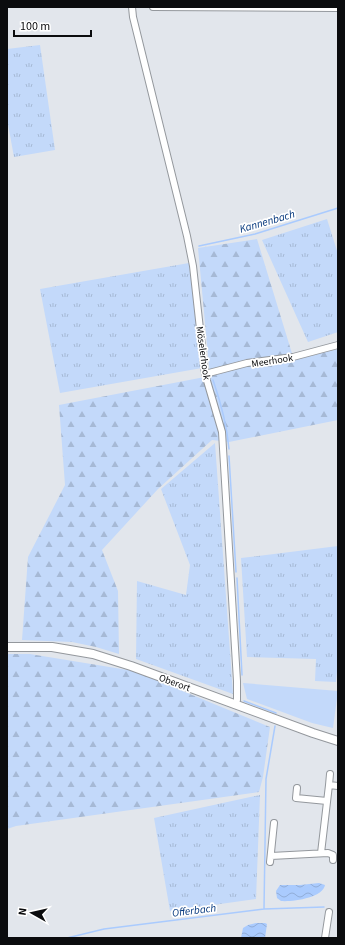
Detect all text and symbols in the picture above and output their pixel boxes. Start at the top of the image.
scale bar [14,12,91,38]
text: 100 m [20,18,50,35]
water label: Kannenbach [238,206,297,237]
street label: Möselerhook [192,325,214,381]
street label: Meerhook [250,351,294,371]
street label: Oberort [157,671,193,695]
north arrow [12,893,52,933]
water label: Offerbach [171,900,217,921]
text: N [15,907,31,916]

